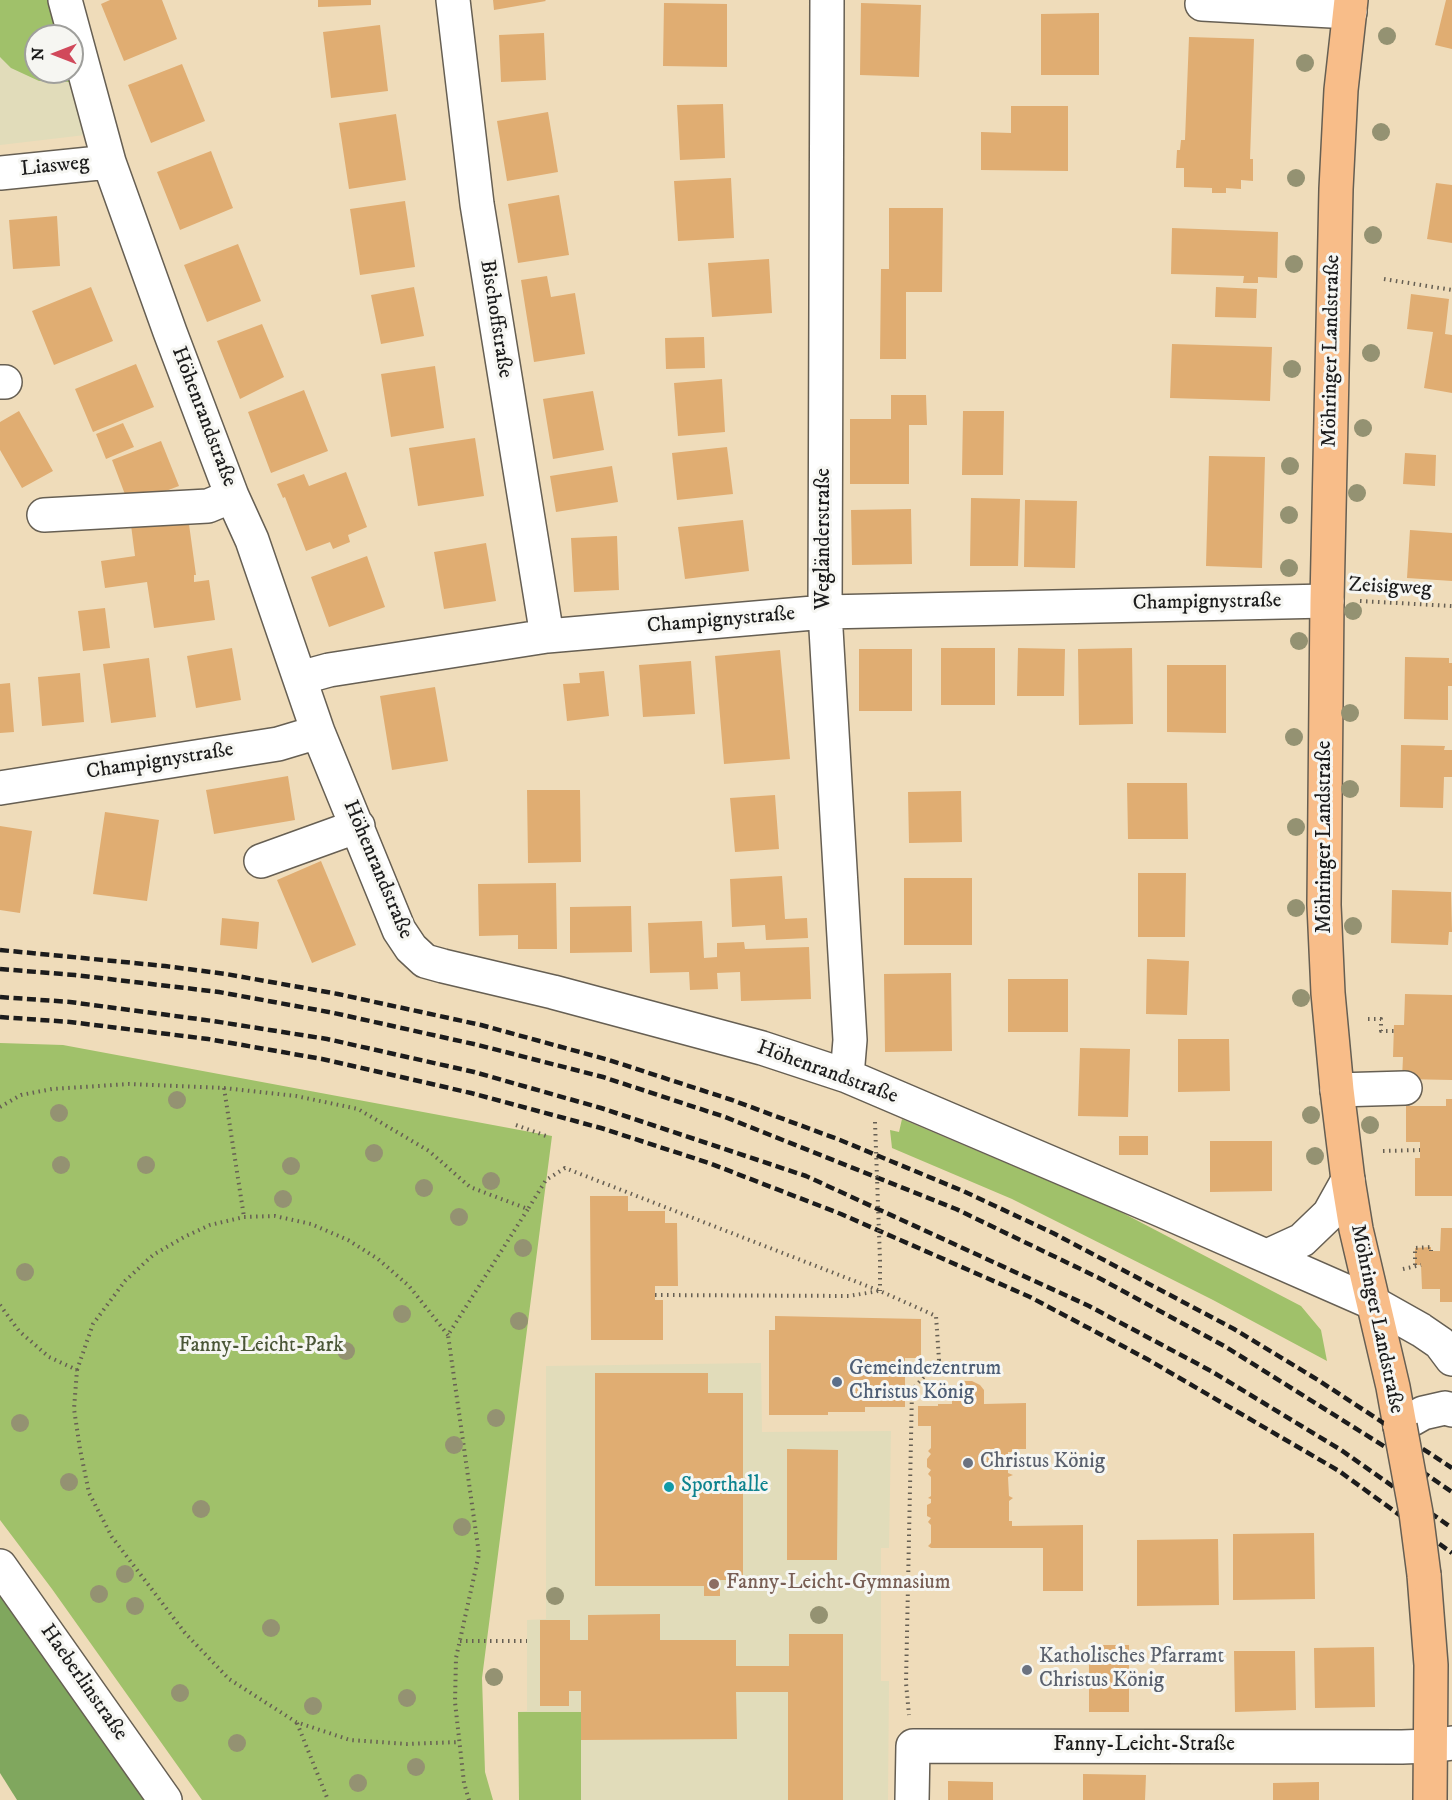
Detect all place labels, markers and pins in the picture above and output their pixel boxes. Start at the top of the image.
place label: Gemeindezentrum Christus König [849,1357,1001,1407]
marker: Gemeindezentrum Christus König [830,1375,844,1389]
place label: Christus König [980,1450,1105,1476]
marker: Christus König [961,1456,975,1470]
place label: Sporthalle [681,1474,768,1500]
marker: Sporthalle [662,1480,676,1494]
place label: Fanny-Leicht-Gymnasium [726,1571,950,1597]
marker: Fanny-Leicht-Gymnasium [707,1577,721,1591]
place label: Katholisches Pfarramt Christus König [1039,1645,1224,1695]
marker: Katholisches Pfarramt Christus König [1020,1663,1034,1677]

